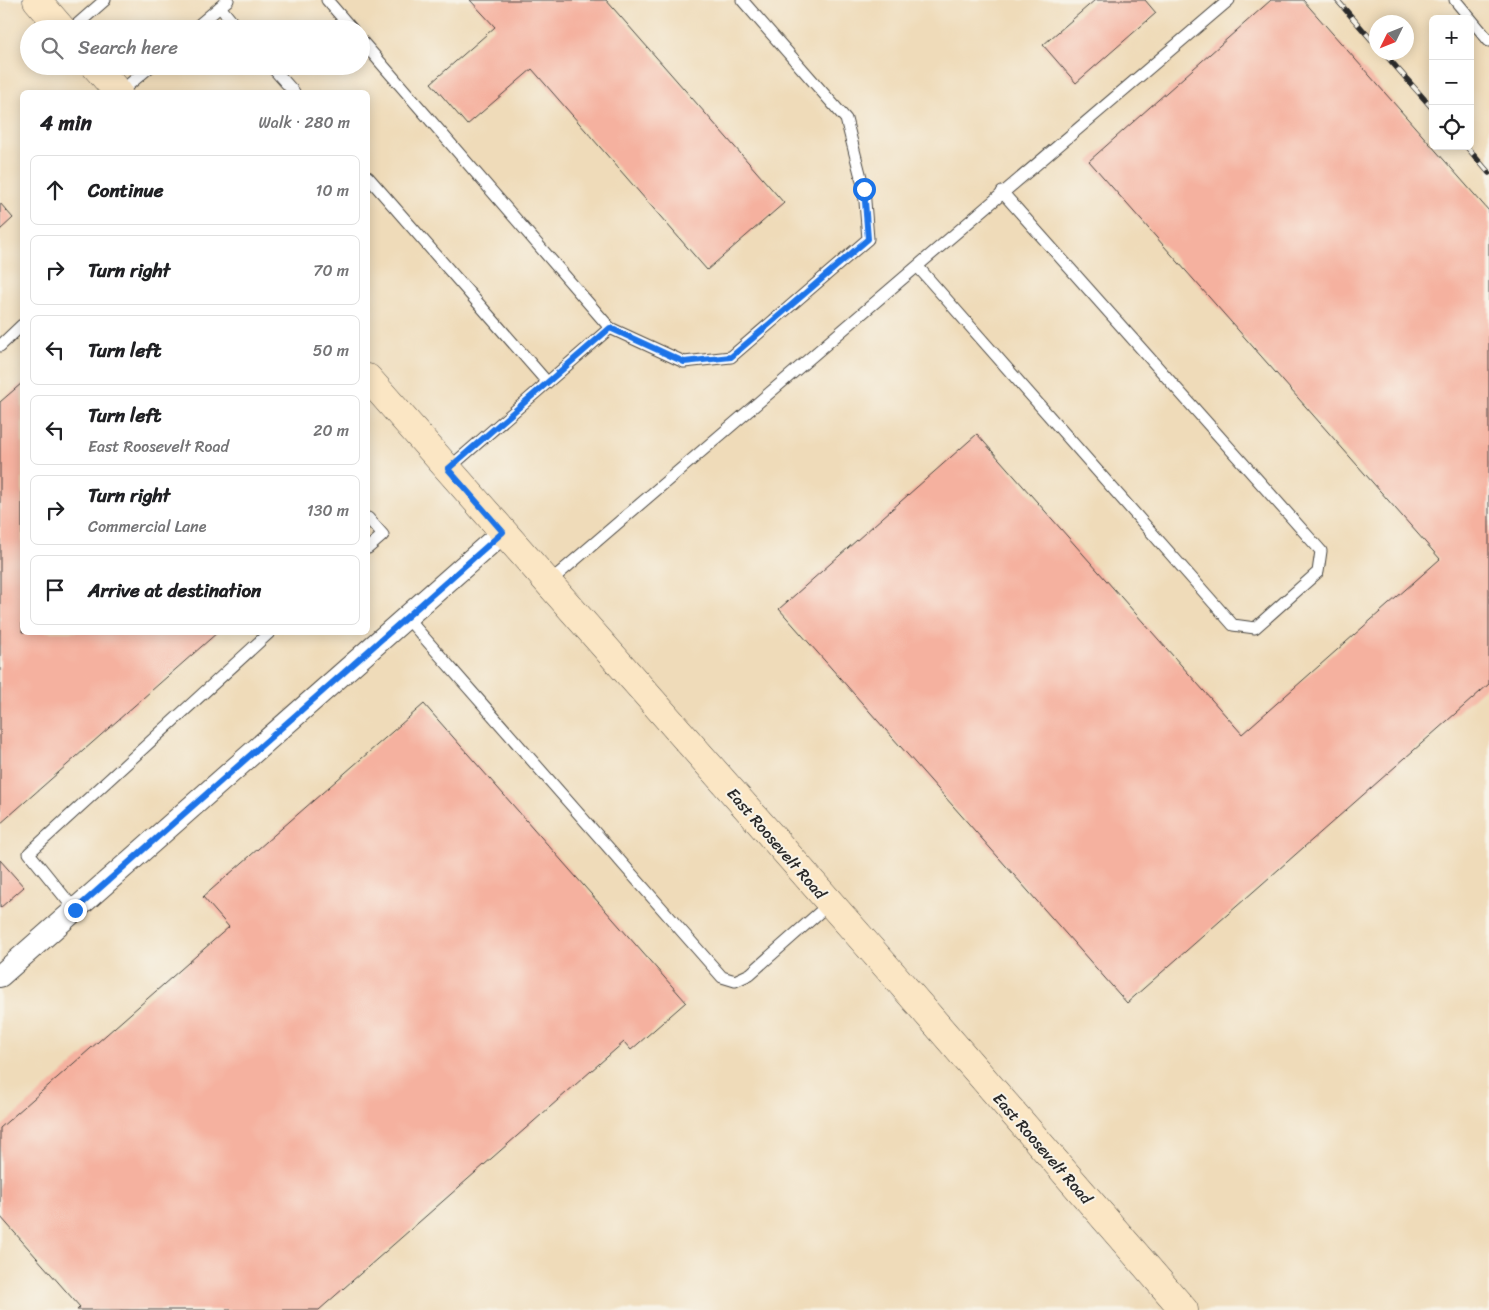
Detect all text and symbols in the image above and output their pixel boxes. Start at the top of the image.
north arrow [1369,15,1414,60]
map controls [1429,15,1474,150]
button: + [1429,15,1474,60]
search box [20,20,370,75]
text: Search here [78,31,178,64]
icon: search [38,34,66,62]
button: − [1429,60,1474,105]
text: 4 min [40,104,92,142]
button: locate [1429,105,1474,150]
text: Walk · 280 m [259,108,350,137]
text: Continue [88,174,164,207]
icon: ahead [41,176,69,204]
text: 10 m [316,176,349,205]
route start [853,178,876,201]
text: Turn right [88,254,170,287]
icon: right [41,256,69,284]
text: 70 m [313,256,349,285]
text: Turn left [88,334,161,367]
icon: left [41,336,69,364]
text: 50 m [313,336,349,365]
text: Turn left [88,399,161,432]
icon: left [41,416,69,444]
text: 20 m [313,416,349,445]
text: East Roosevelt Road [88,432,229,461]
text: Turn right [88,479,170,512]
icon: right [41,496,69,524]
text: 130 m [307,496,349,525]
text: Commercial Lane [88,512,206,541]
text: Arrive at destination [88,574,261,607]
icon: arrive [41,576,69,604]
street label: East Roosevelt Road [719,781,835,907]
route end [64,899,87,922]
street label: East Roosevelt Road [985,1086,1101,1212]

